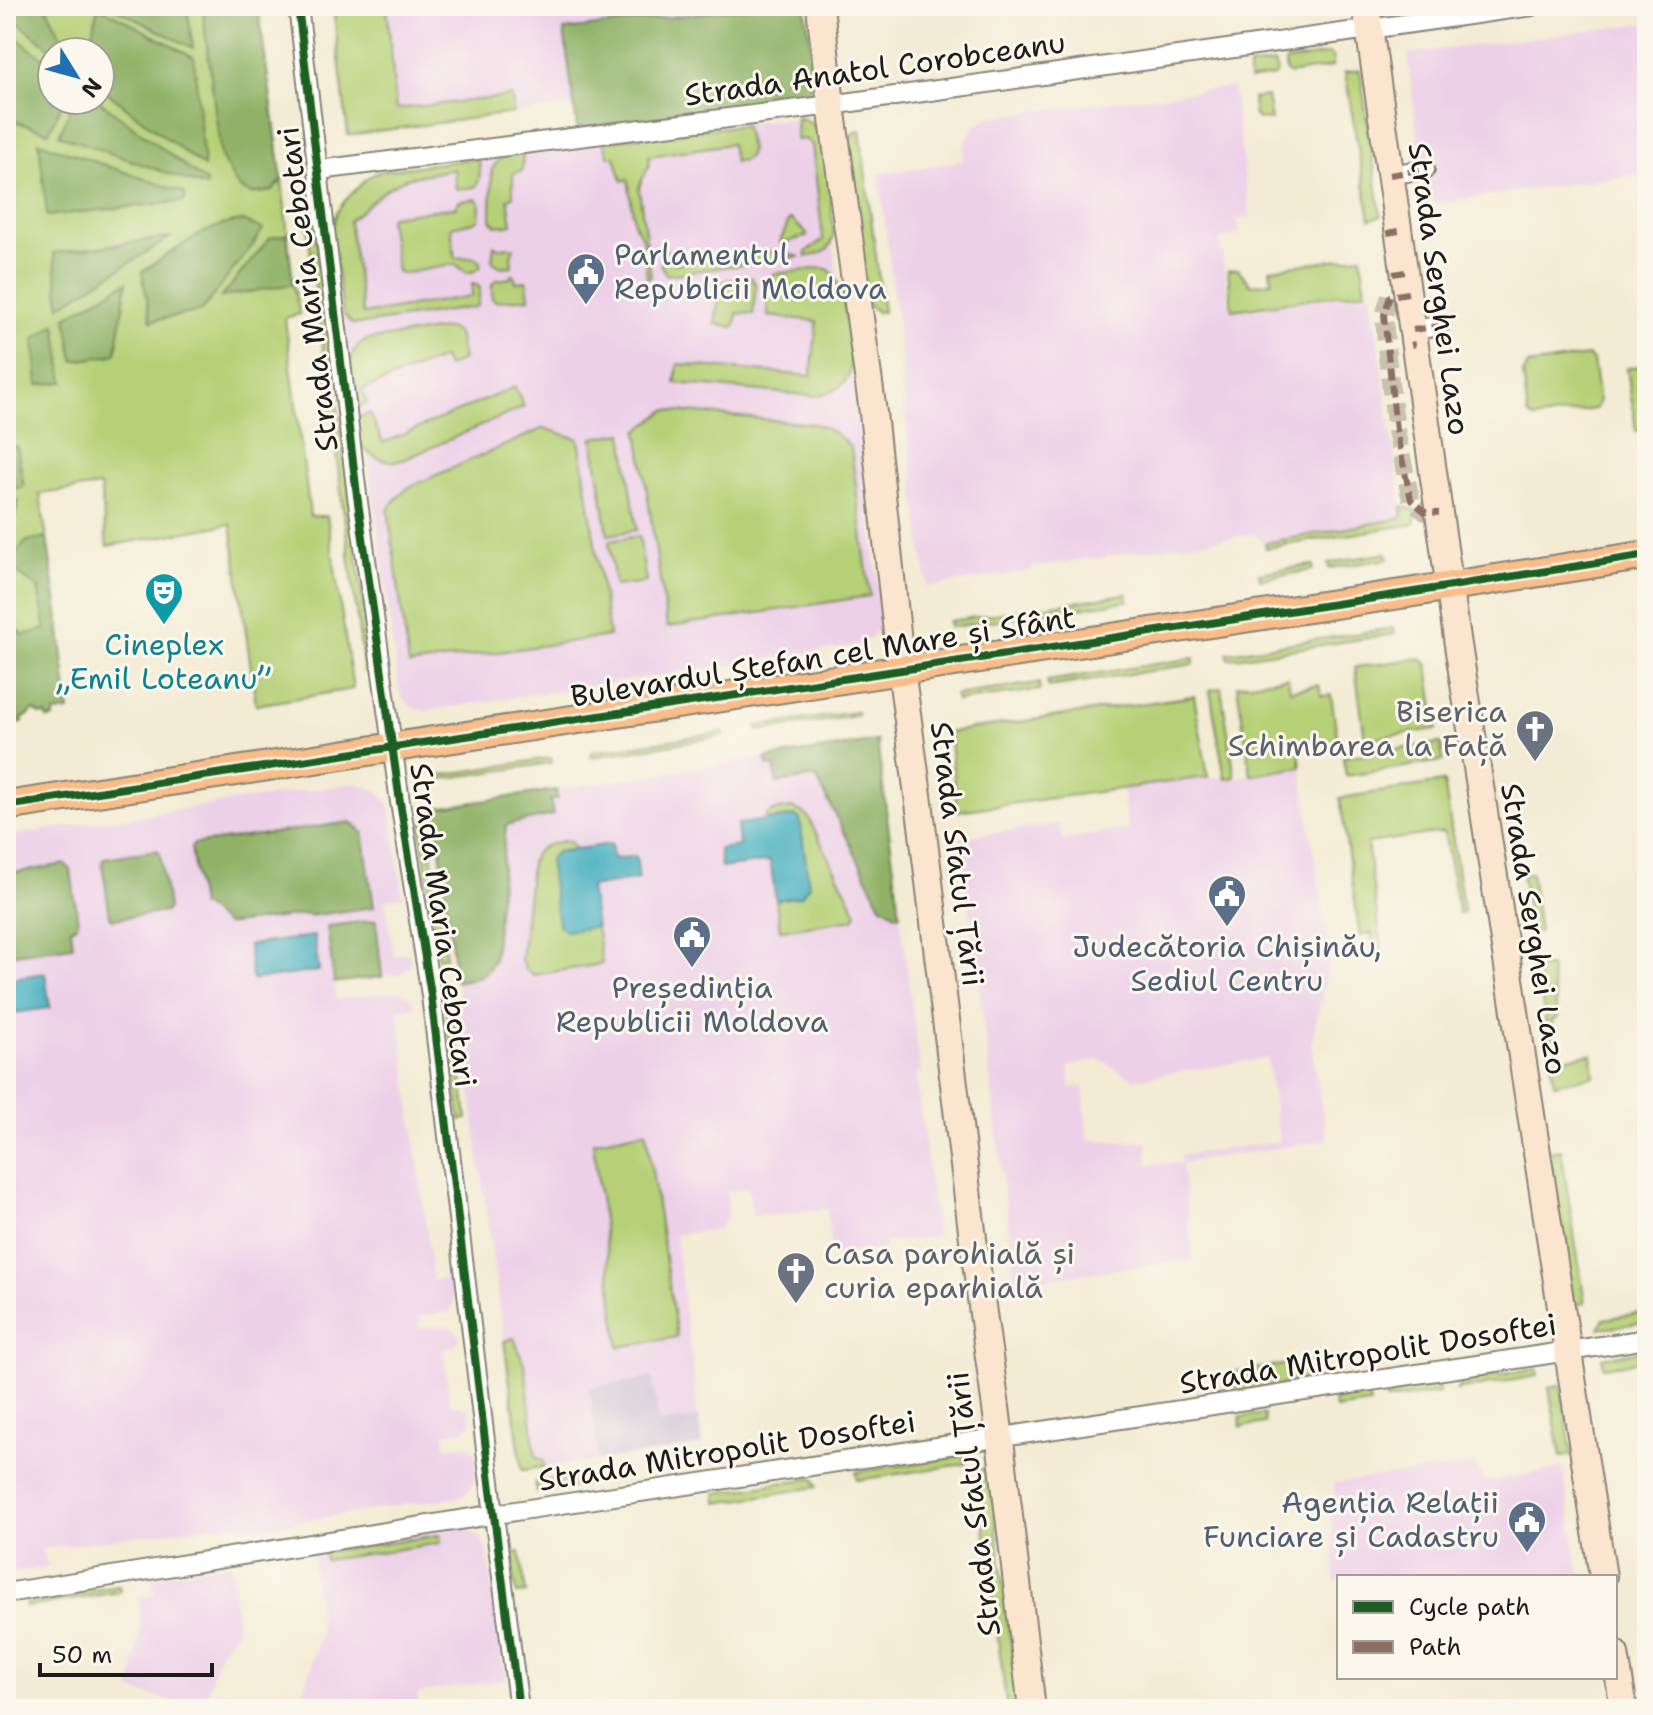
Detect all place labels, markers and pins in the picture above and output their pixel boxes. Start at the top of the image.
place label: Parlamentul Republicii Moldova [614,234,887,309]
public building icon: Parlamentul Republicii Moldova [565,251,607,306]
theatre icon: Cineplex „Emil Loteanu” [143,571,185,626]
place label: Cineplex „Emil Loteanu” [56,624,271,699]
place label: Biserica Schimbarea la Față [1228,691,1507,766]
church icon: Biserica Schimbarea la Față [1514,708,1556,763]
public building icon: Judecătoria Chișinău, Sediul Centru [1206,873,1248,928]
public building icon: Președinția Republicii Moldova [671,914,713,969]
place label: Judecătoria Chișinău, Sediul Centru [1072,926,1382,1001]
place label: Președinția Republicii Moldova [556,967,829,1042]
place label: Casa parohială și curia eparhială [824,1233,1075,1308]
church icon: Casa parohială și curia eparhială [775,1250,817,1305]
place label: Agenția Relații Funciare și Cadastru [1203,1482,1499,1557]
public building icon: Agenția Relații Funciare și Cadastru [1506,1499,1548,1554]

